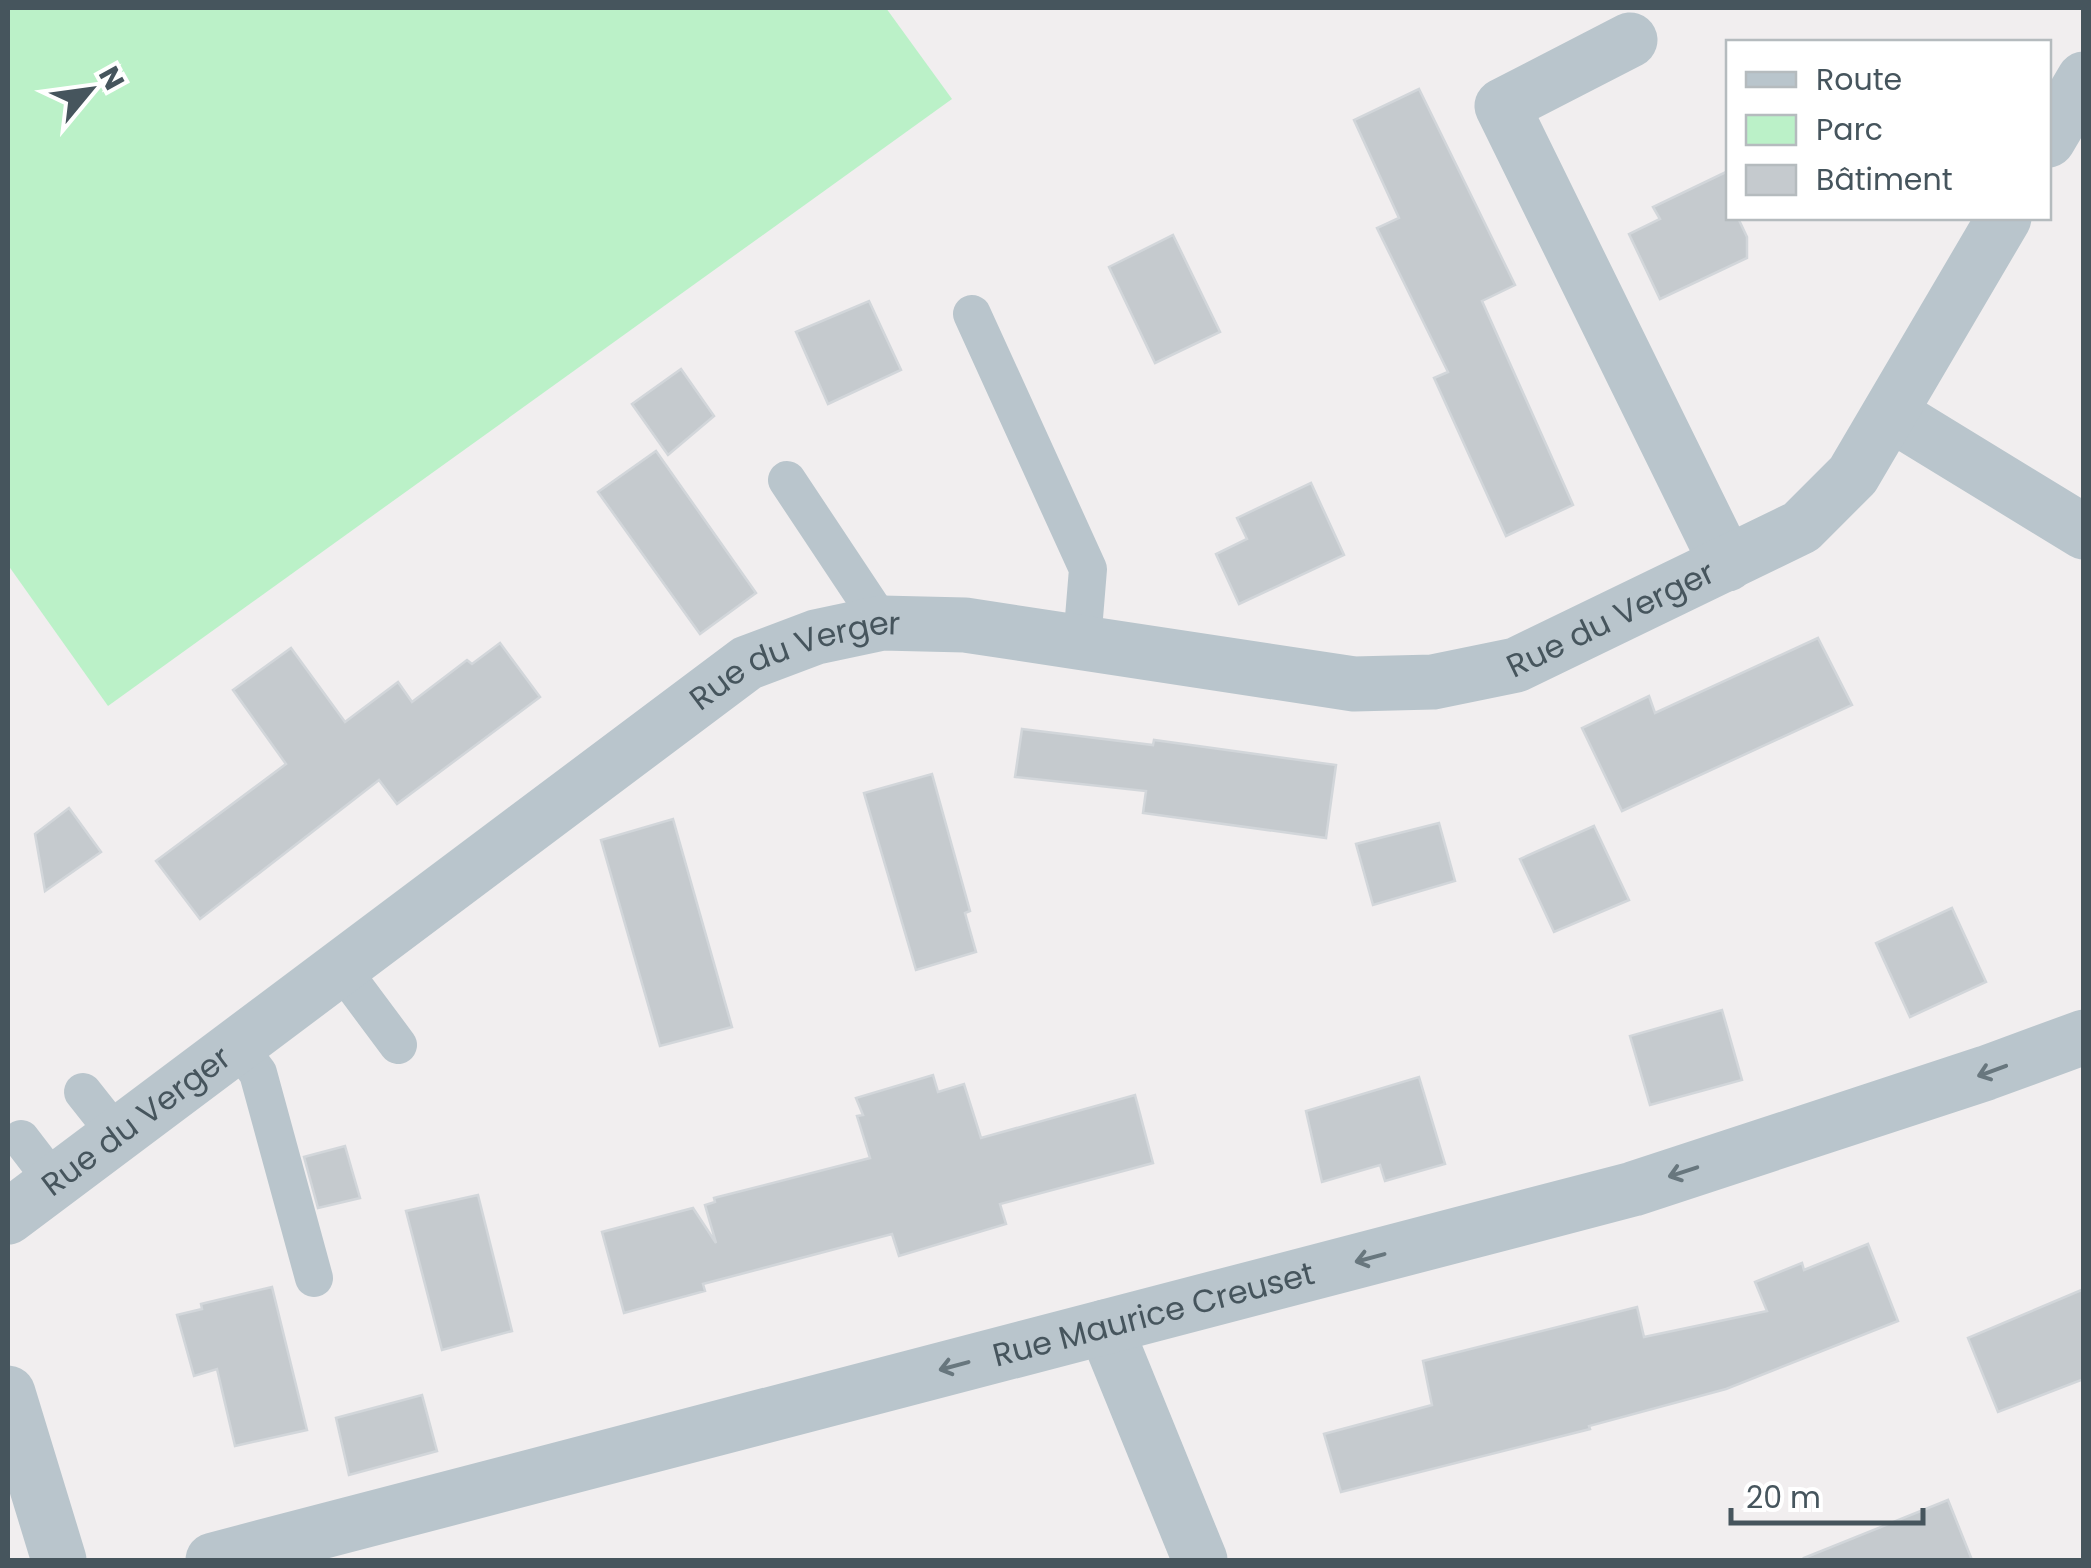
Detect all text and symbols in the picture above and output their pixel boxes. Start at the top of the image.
north arrow [40,40,140,140]
legend [1726,40,2051,220]
text: Route [1816,58,1902,101]
text: N [89,59,134,97]
text: Parc [1816,108,1883,151]
text: Bâtiment [1816,158,1953,201]
street label: Rue du Verger [1499,549,1722,688]
street label: Rue du Verger [680,599,901,721]
street label: Rue du Verger [32,1035,240,1206]
one-way arrow [1978,1063,2009,1081]
one-way arrow [1668,1165,1700,1183]
one-way arrow [1355,1249,1386,1268]
street label: Rue Maurice Creuset [988,1250,1319,1377]
one-way arrow [939,1358,970,1377]
scale bar [1731,1463,1924,1525]
text: 20 m [1746,1476,1821,1519]

